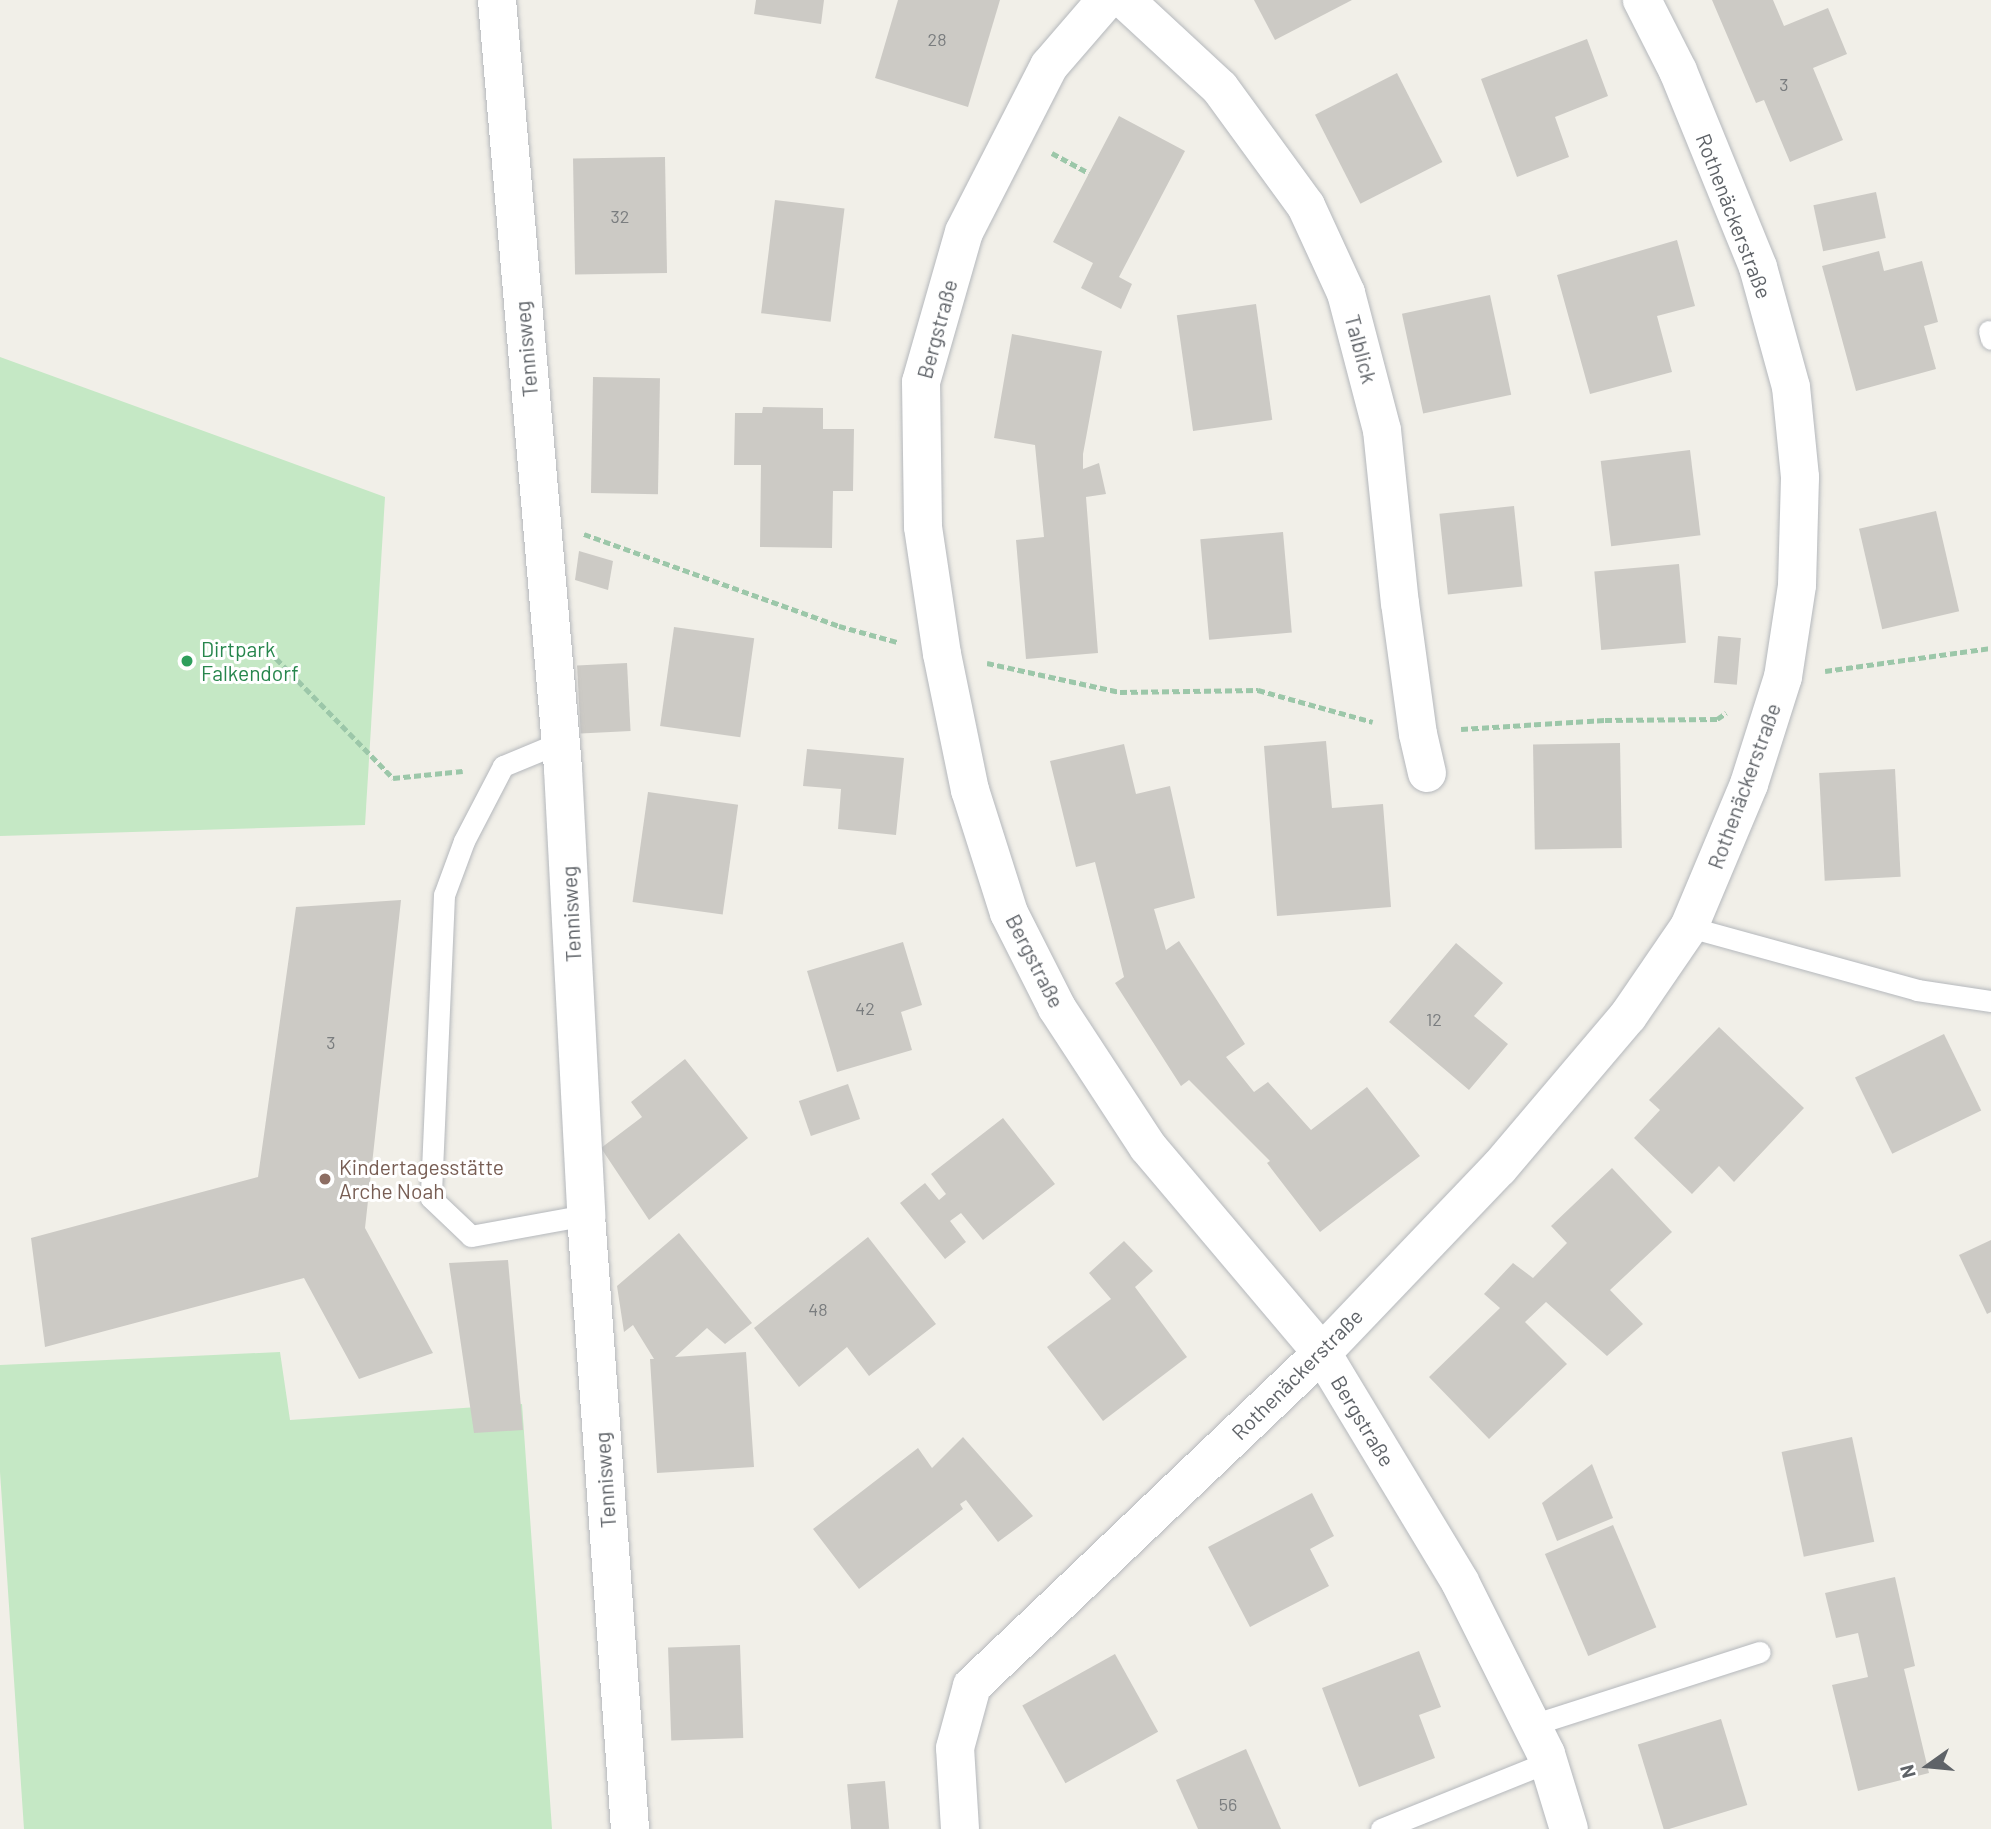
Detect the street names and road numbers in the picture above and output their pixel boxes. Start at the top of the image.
street label: Rothenäckerstraße [1691,130,1777,302]
street label: Bergstraße [912,277,962,381]
street label: Tennisweg [509,300,543,398]
street label: Talblick [1340,312,1382,386]
street label: Rothenäckerstraße [1702,700,1786,872]
street label: Tennisweg [556,865,586,963]
street label: Bergstraße [1001,910,1069,1012]
street label: Rothenäckerstraße [1226,1303,1368,1445]
street label: Bergstraße [1326,1371,1400,1471]
street label: Tennisweg [589,1431,621,1529]

